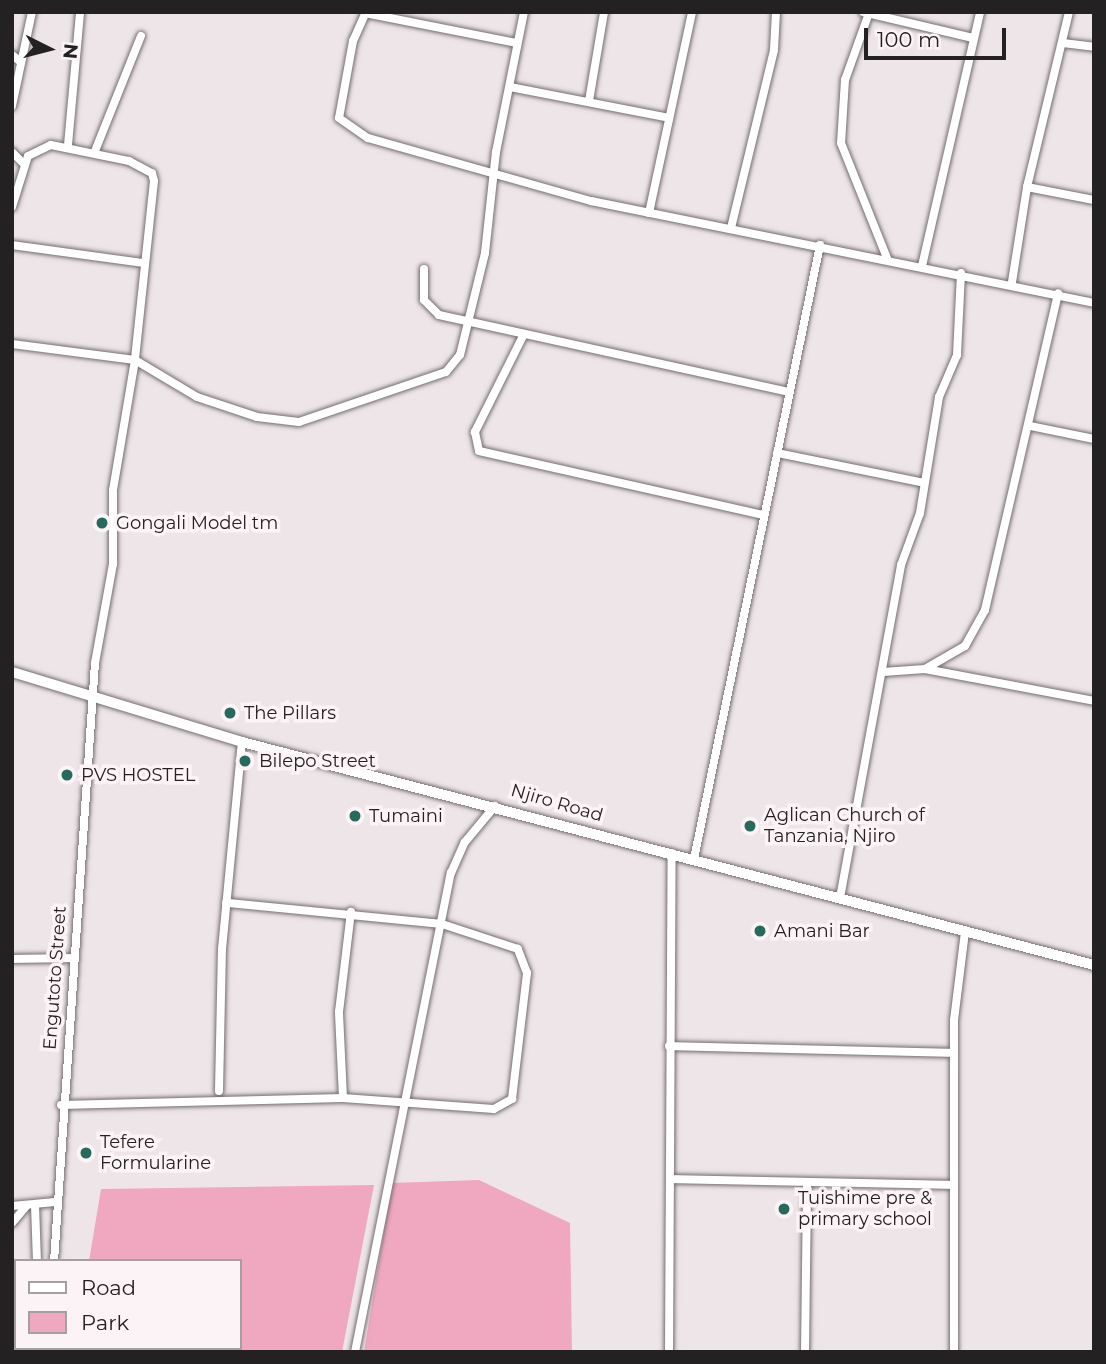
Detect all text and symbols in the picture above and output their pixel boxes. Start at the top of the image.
north arrow [14,14,84,84]
scale bar [868,14,1010,58]
text: 100 m [877,27,940,52]
text: N [58,42,83,60]
place label: Gongali Model tm [116,512,278,534]
marker: Gongali Model tm [94,515,110,531]
place label: The Pillars [244,702,336,724]
marker: The Pillars [222,705,238,721]
place label: Bilepo Street [259,750,376,772]
marker: Bilepo Street [237,753,253,769]
place label: PVS HOSTEL [81,764,195,786]
marker: PVS HOSTEL [59,767,75,783]
street label: Njiro Road [508,780,606,826]
place label: Tumaini [369,805,443,827]
place label: Aglican Church of Tanzania, Njiro [764,805,925,848]
marker: Tumaini [347,808,363,824]
marker: Aglican Church of Tanzania, Njiro [742,818,758,834]
street label: Engutoto Street [39,905,71,1051]
place label: Amani Bar [774,920,870,942]
marker: Amani Bar [752,923,768,939]
place label: Tefere Formularine [100,1132,211,1174]
marker: Tefere Formularine [78,1145,94,1161]
place label: Tuishime pre & primary school [798,1188,932,1230]
marker: Tuishime pre & primary school [776,1201,792,1217]
legend [14,1259,242,1350]
text: Road [81,1275,136,1300]
text: Park [81,1310,129,1335]

